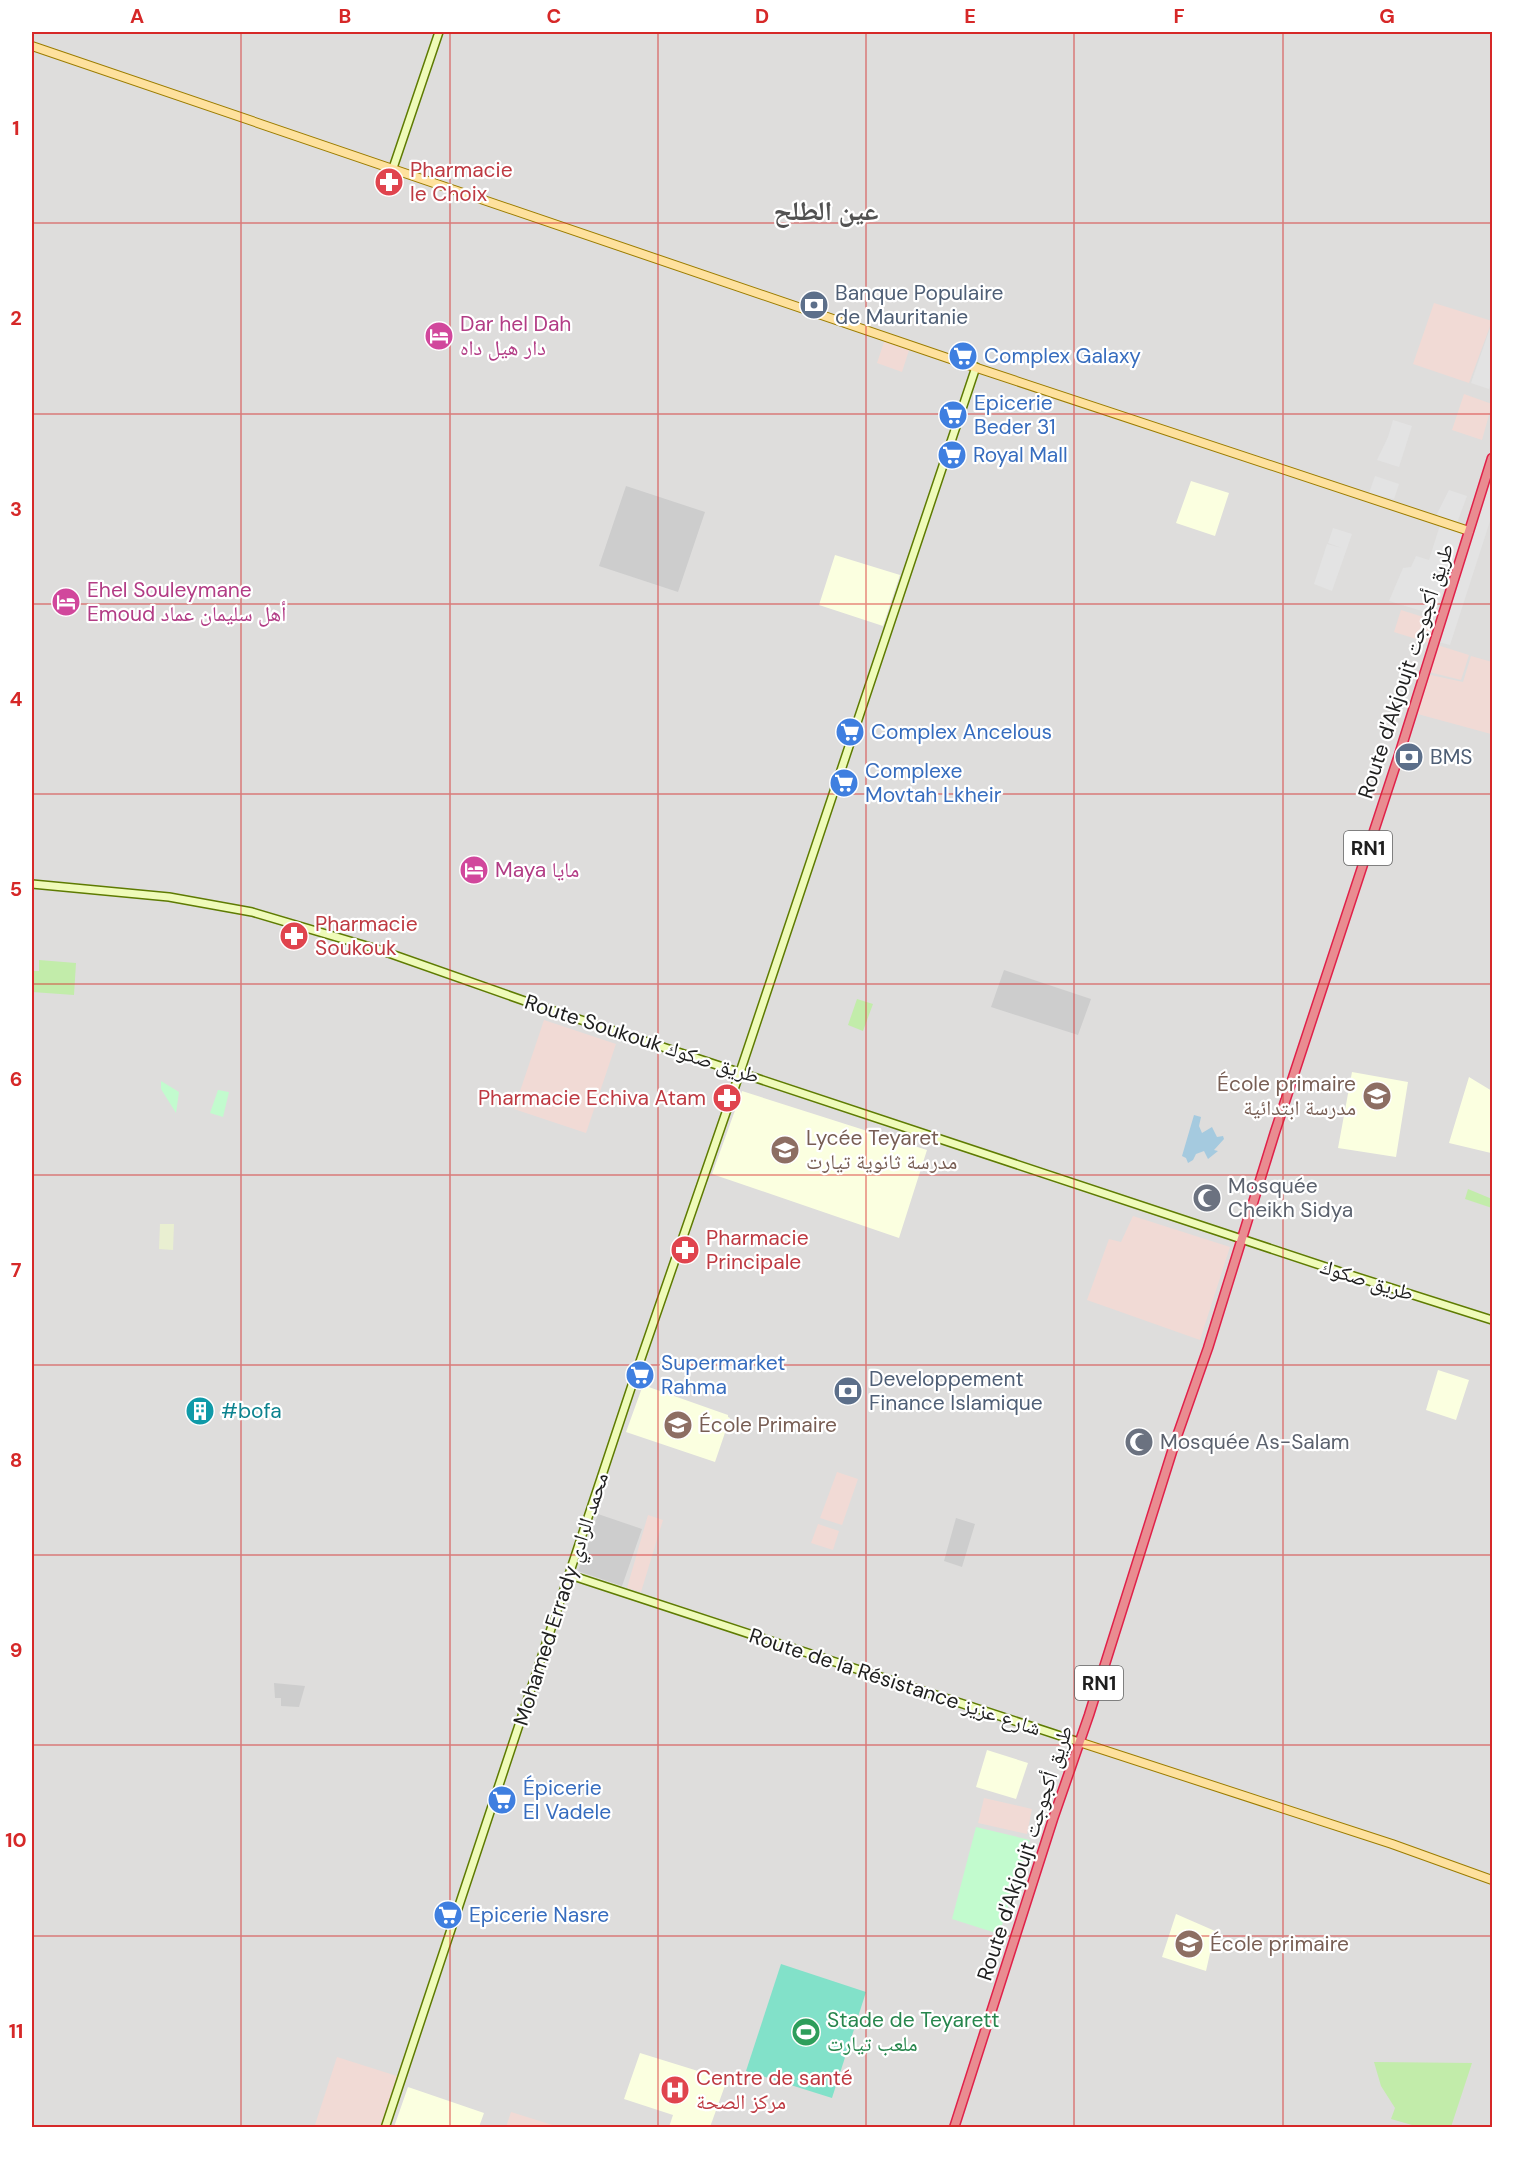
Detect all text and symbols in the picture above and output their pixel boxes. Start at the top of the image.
text: A [130,3,144,29]
text: B [339,3,351,29]
text: C [547,3,561,29]
text: D [755,3,769,29]
text: E [964,3,976,29]
text: F [1173,3,1185,29]
text: G [1379,3,1395,29]
text: 1 [12,115,20,141]
place label: Pharmacie le Choix [410,156,513,208]
pharmacy icon: Pharmacie le Choix [373,166,405,198]
district label: عين الطلح [774,193,879,229]
place label: Banque Populaire de Mauritanie [835,279,1004,331]
bank icon: Banque Populaire de Mauritanie [798,289,830,321]
text: 2 [10,305,22,331]
place label: Dar hel Dah دار هيل داه [460,310,571,362]
hotel icon: Dar hel Dah دار هيل داه [423,320,455,352]
supermarket icon: Complex Galaxy [947,340,979,372]
place label: Complex Galaxy [984,342,1141,370]
place label: Epicerie Beder 31 [974,389,1056,441]
supermarket icon: Epicerie Beder 31 [937,399,969,431]
supermarket icon: Royal Mall [936,439,968,471]
place label: Royal Mall [973,441,1068,469]
text: 3 [10,496,22,522]
street label: Route d'Akjoujt طريق أكجوجت [1351,540,1461,802]
place label: Ehel Souleymane Emoud أهل سليمان عماد [87,576,286,628]
hotel icon: Ehel Souleymane Emoud أهل سليمان عماد [50,586,82,618]
text: 4 [10,686,23,712]
supermarket icon: Complex Ancelous [834,716,866,748]
place label: Complex Ancelous [871,718,1052,746]
bank icon: BMS [1393,741,1425,773]
place label: BMS [1430,743,1473,771]
place label: Complexe Movtah Lkheir [865,757,1002,809]
supermarket icon: Complexe Movtah Lkheir [828,767,860,799]
road number: RN1 [1344,831,1392,865]
hotel icon: Maya مايا [458,854,490,886]
place label: Maya مايا [495,856,579,884]
text: 5 [10,876,22,902]
place label: Pharmacie Soukouk [315,910,418,962]
pharmacy icon: Pharmacie Soukouk [278,920,310,952]
street label: Route Soukouk طريق صكوك [521,988,763,1090]
text: 6 [10,1066,22,1092]
place label: École primaire مدرسة ابتدائية [1217,1070,1356,1122]
school or university icon: École primaire مدرسة ابتدائية [1361,1080,1393,1112]
pharmacy icon: Pharmacie Echiva Atam [711,1082,743,1114]
place label: Pharmacie Echiva Atam [478,1084,706,1112]
place label: Lycée Teyaret مدرسة ثانوية تيارت [806,1124,957,1176]
school or university icon: Lycée Teyaret مدرسة ثانوية تيارت [769,1134,801,1166]
place label: Mosquée Cheikh Sidya [1228,1172,1353,1224]
mosque icon: Mosquée Cheikh Sidya [1191,1182,1223,1214]
place label: Pharmacie Principale [706,1224,809,1276]
pharmacy icon: Pharmacie Principale [669,1234,701,1266]
street label: طريق صكوك [1317,1253,1417,1307]
text: 7 [11,1257,22,1283]
place label: Supermarket Rahma [661,1349,786,1401]
supermarket icon: Supermarket Rahma [624,1359,656,1391]
place label: Developpement Finance Islamique [869,1365,1043,1417]
bank icon: Developpement Finance Islamique [832,1375,864,1407]
building icon: #bofa [184,1395,216,1427]
place label: #bofa [221,1397,282,1425]
school or university icon: École Primaire [662,1409,694,1441]
place label: École Primaire [699,1411,837,1439]
mosque icon: Mosquée As-Salam [1123,1426,1155,1458]
place label: Mosquée As-Salam [1160,1428,1350,1456]
text: 8 [10,1447,22,1473]
street label: Mohamed Errady محمد الرادي [507,1469,617,1730]
street label: Route de la Résistance شارع عزيز [746,1622,1044,1742]
text: 9 [10,1637,22,1663]
road number: RN1 [1075,1666,1123,1700]
street label: Route d'Akjoujt طريق أكجوجت [970,1722,1080,1984]
place label: Épicerie El Vadele [523,1774,611,1826]
supermarket icon: Épicerie El Vadele [486,1784,518,1816]
text: 10 [5,1827,27,1853]
supermarket icon: Epicerie Nasre [432,1899,464,1931]
place label: Epicerie Nasre [469,1901,609,1929]
school or university icon: École primaire [1173,1928,1205,1960]
place label: École primaire [1210,1930,1349,1958]
place label: Stade de Teyarett ملعب تيارت [827,2006,999,2058]
sports icon: Stade de Teyarett ملعب تيارت [790,2016,822,2048]
text: 11 [9,2018,23,2044]
place label: Centre de santé مركز الصحة [696,2064,853,2116]
hospital icon: Centre de santé مركز الصحة [659,2074,691,2106]

